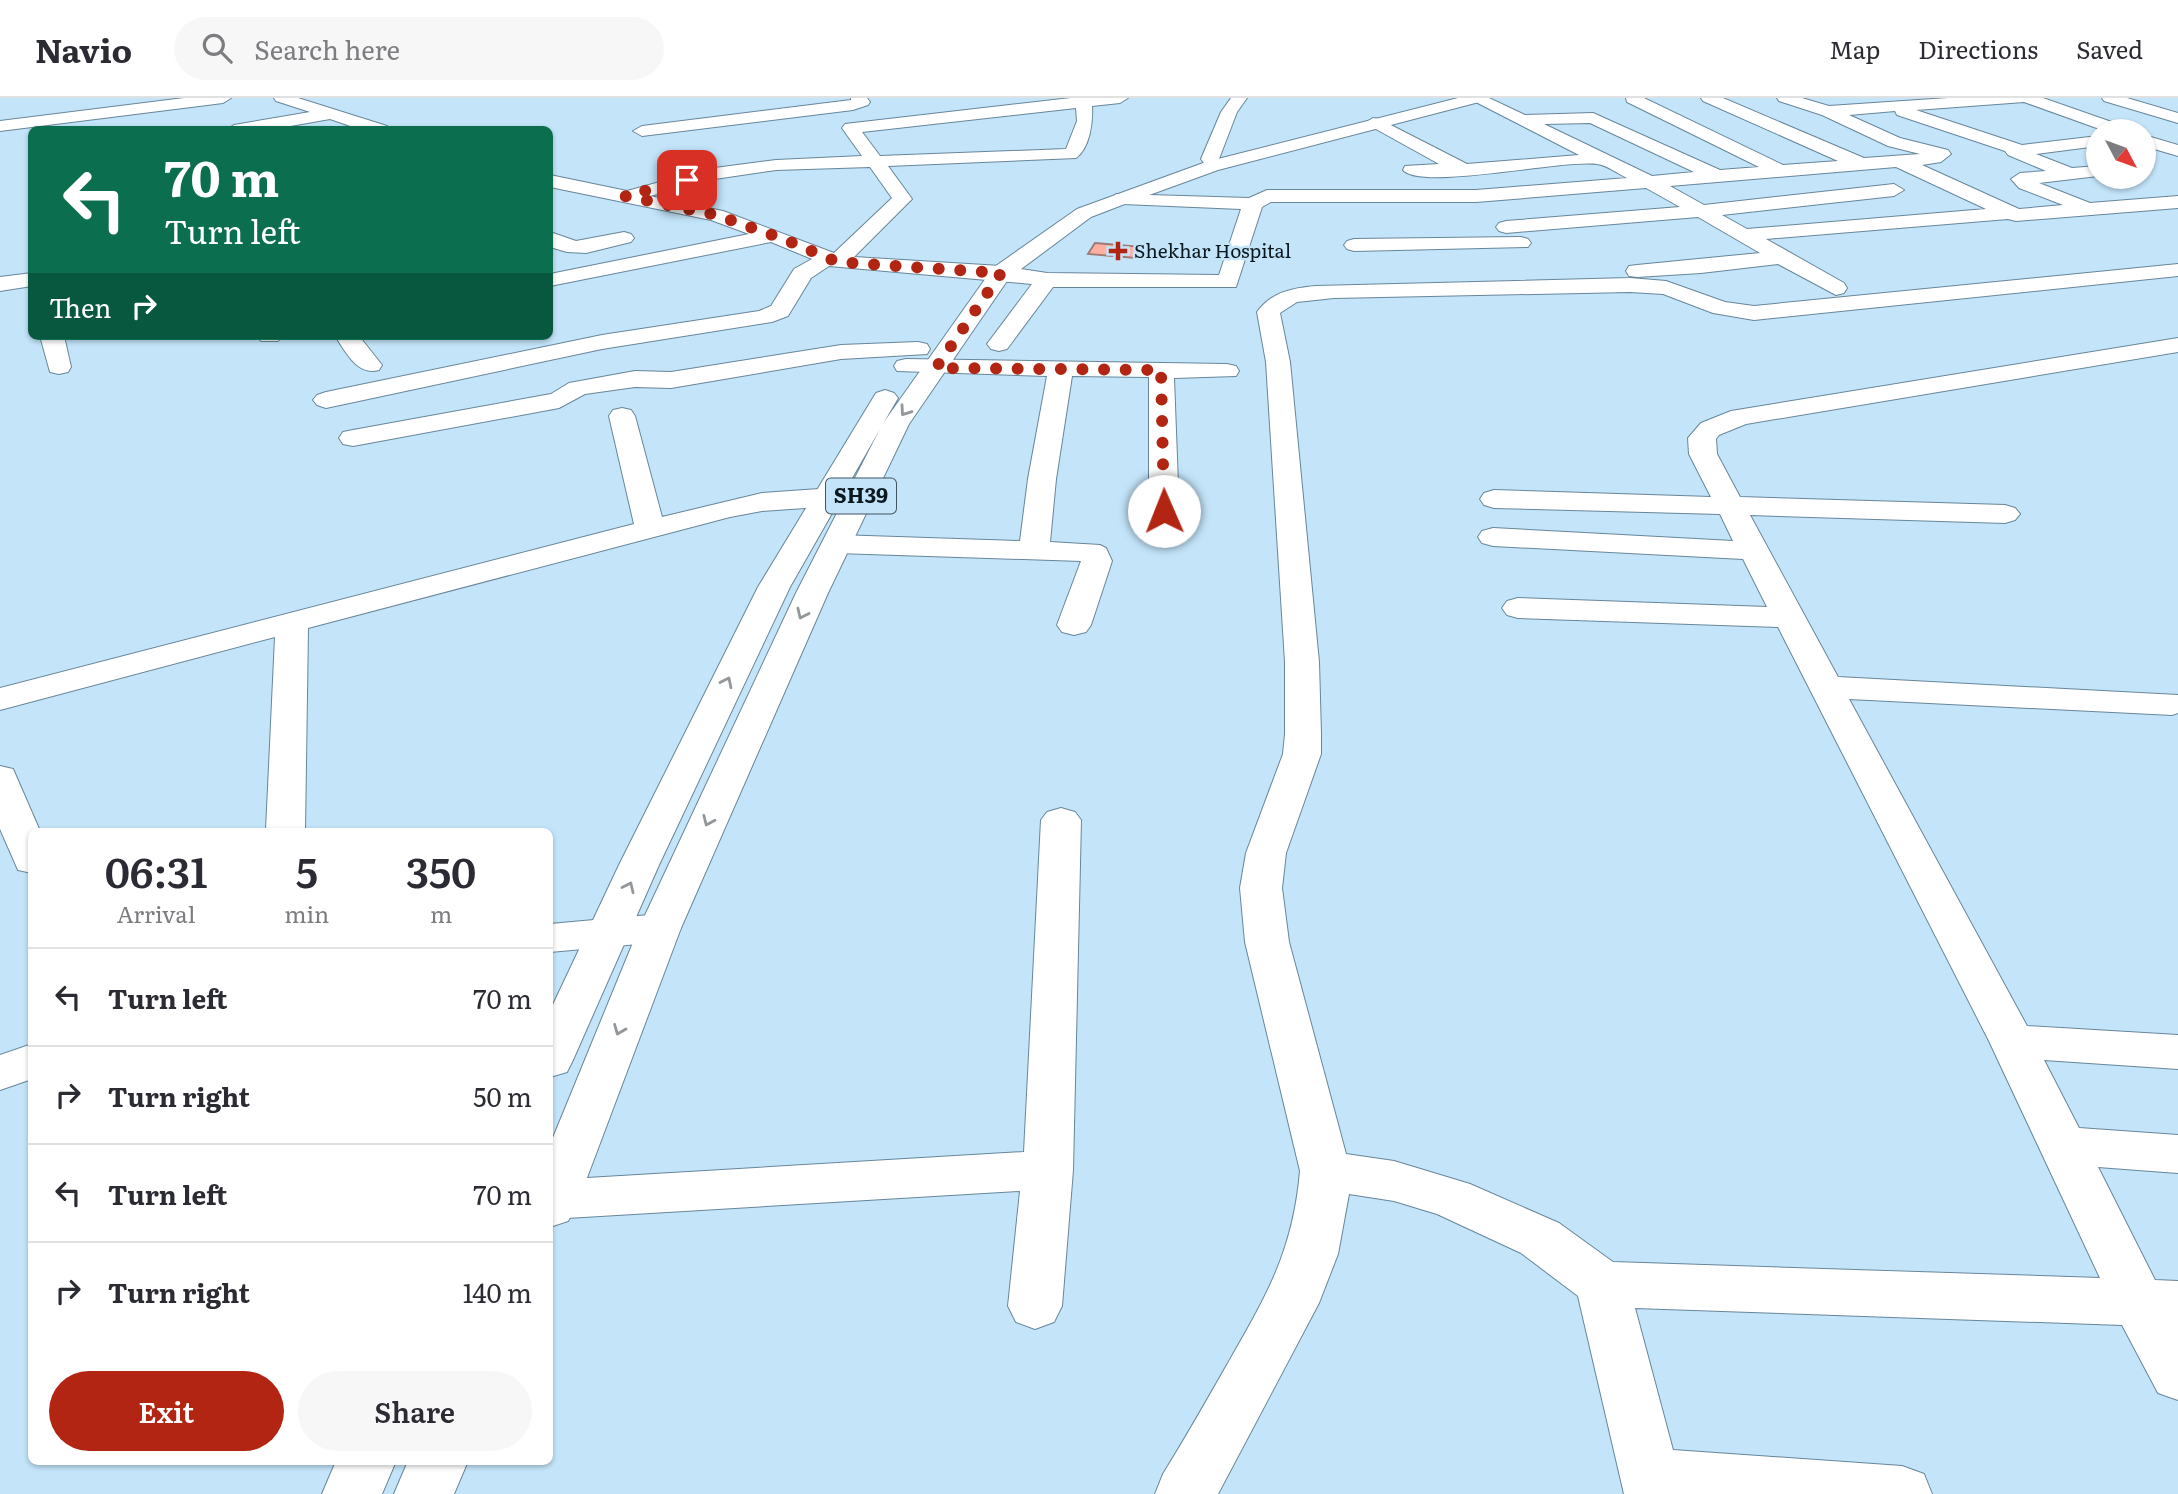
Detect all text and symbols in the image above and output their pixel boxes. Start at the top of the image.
search box [174,17,664,80]
text: Navio [35,24,132,73]
icon: search [198,29,236,67]
text: Search here [254,29,400,68]
text: Map [1829,31,1880,66]
text: Directions [1918,31,2038,66]
text: Saved [2076,31,2143,66]
north arrow [2086,119,2156,189]
map controls [2086,119,2156,189]
text: 70 m [164,139,279,212]
pin [657,150,717,210]
icon: left [49,154,140,245]
icon: arrive [668,161,706,199]
text: Turn left [164,206,301,254]
place label: Shekhar Hospital [1134,236,1291,264]
marker: Shekhar Hospital [1108,241,1128,261]
text: Then [49,287,111,326]
icon: right [125,287,163,325]
one-way arrow [901,403,913,416]
position arrow [1127,474,1201,548]
road number: SH39 [826,478,896,514]
one-way arrow [796,607,810,619]
one-way arrow [719,677,733,689]
one-way arrow [702,814,716,826]
text: 06:31 [105,839,208,901]
text: 5 [296,839,318,901]
text: 350 [406,839,476,901]
one-way arrow [621,882,635,894]
text: Arrival [117,896,195,930]
text: min [284,896,329,930]
text: m [430,896,452,930]
icon: left [49,978,87,1016]
text: Turn left [108,978,227,1017]
text: 70 m [473,978,532,1017]
one-way arrow [614,1024,628,1036]
icon: right [49,1076,87,1114]
text: Turn right [108,1076,250,1115]
text: 50 m [473,1076,532,1115]
icon: left [49,1174,87,1212]
text: Turn left [108,1174,227,1213]
text: 70 m [473,1174,532,1213]
icon: right [49,1272,87,1310]
text: Turn right [108,1272,250,1311]
text: 140 m [463,1272,532,1311]
button: Exit [49,1371,284,1451]
button: Share [298,1371,532,1451]

